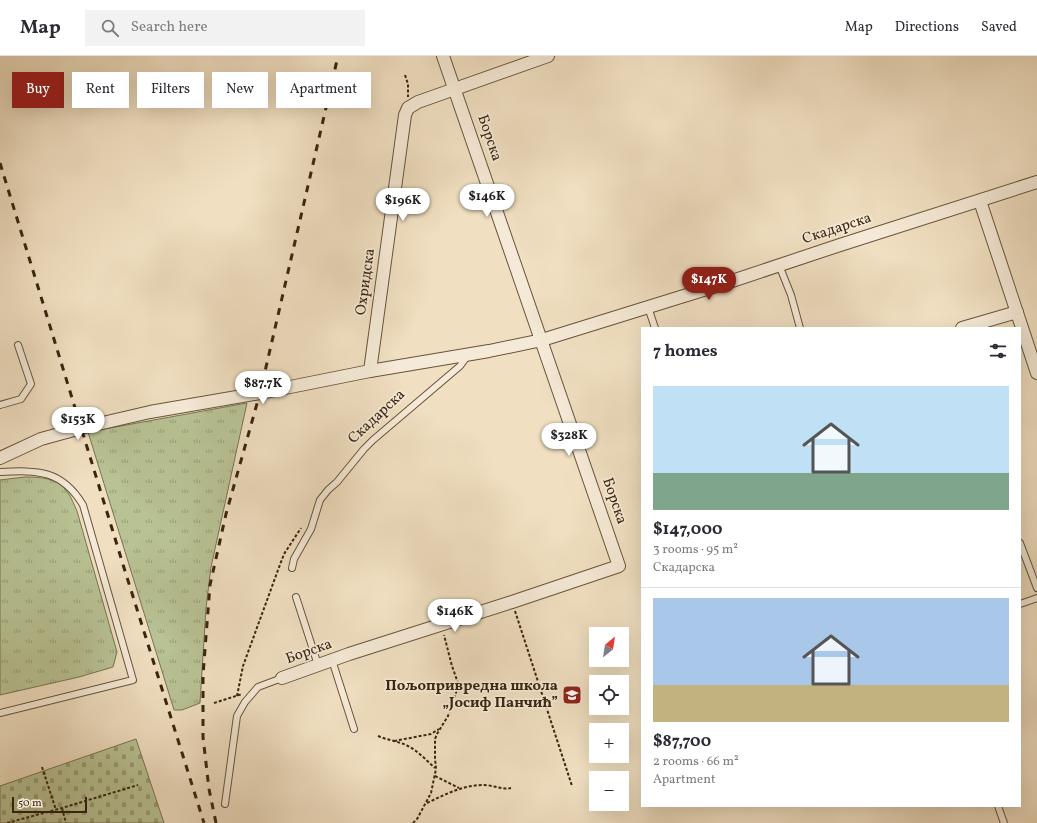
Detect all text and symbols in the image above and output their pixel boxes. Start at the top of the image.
search box [85,10,365,46]
text: Map [20,15,61,41]
icon: search [99,17,121,39]
text: Search here [131,17,208,38]
text: Map [845,18,873,37]
text: Directions [895,18,959,37]
text: Saved [981,18,1017,37]
chip: Buy [12,72,64,108]
chip: Rent [72,72,129,108]
chip: Filters [137,72,204,108]
chip: New [212,72,268,108]
chip: Apartment [276,72,371,108]
street label: Борска [471,112,507,164]
pin: $146K [459,184,515,218]
pin: $196K [375,188,431,222]
text: $146K [469,188,505,206]
text: $196K [385,192,421,210]
street label: Скадарска [800,208,874,250]
street label: Охридска [351,247,381,317]
pin: $147K [681,267,737,301]
text: $147K [691,271,727,289]
text: 7 homes [653,340,718,363]
icon: filters [987,340,1009,362]
pin: $87.7K [230,371,296,405]
text: $87.7K [244,375,282,393]
street label: Скадарска [344,385,410,449]
pin: $153K [50,407,106,441]
text: $153K [61,411,95,429]
icon: home [795,412,867,484]
pin: $328K [541,423,597,457]
text: $328K [550,427,588,445]
street label: Борска [596,475,632,527]
text: $147,000 [653,518,723,541]
text: 3 rooms · 95 m² [653,541,738,559]
text: Скадарска [653,559,715,577]
pin: $146K [427,599,483,633]
text: $146K [437,603,473,621]
icon: home [795,624,867,696]
north arrow [589,627,629,667]
map controls [589,627,629,811]
street label: Борска [283,634,335,670]
button: locate [589,675,629,715]
place label: Пољопривредна школа „Јосиф Панчић” [385,676,558,714]
school or university icon: Пољопривредна школа „Јосиф Панчић” [561,684,583,706]
button: + [589,723,629,763]
text: $87,700 [653,730,711,753]
text: 2 rooms · 66 m² [653,753,739,771]
button: − [589,771,629,811]
text: Apartment [653,771,716,789]
scale bar [12,795,87,814]
text: 50 m [18,796,42,811]

